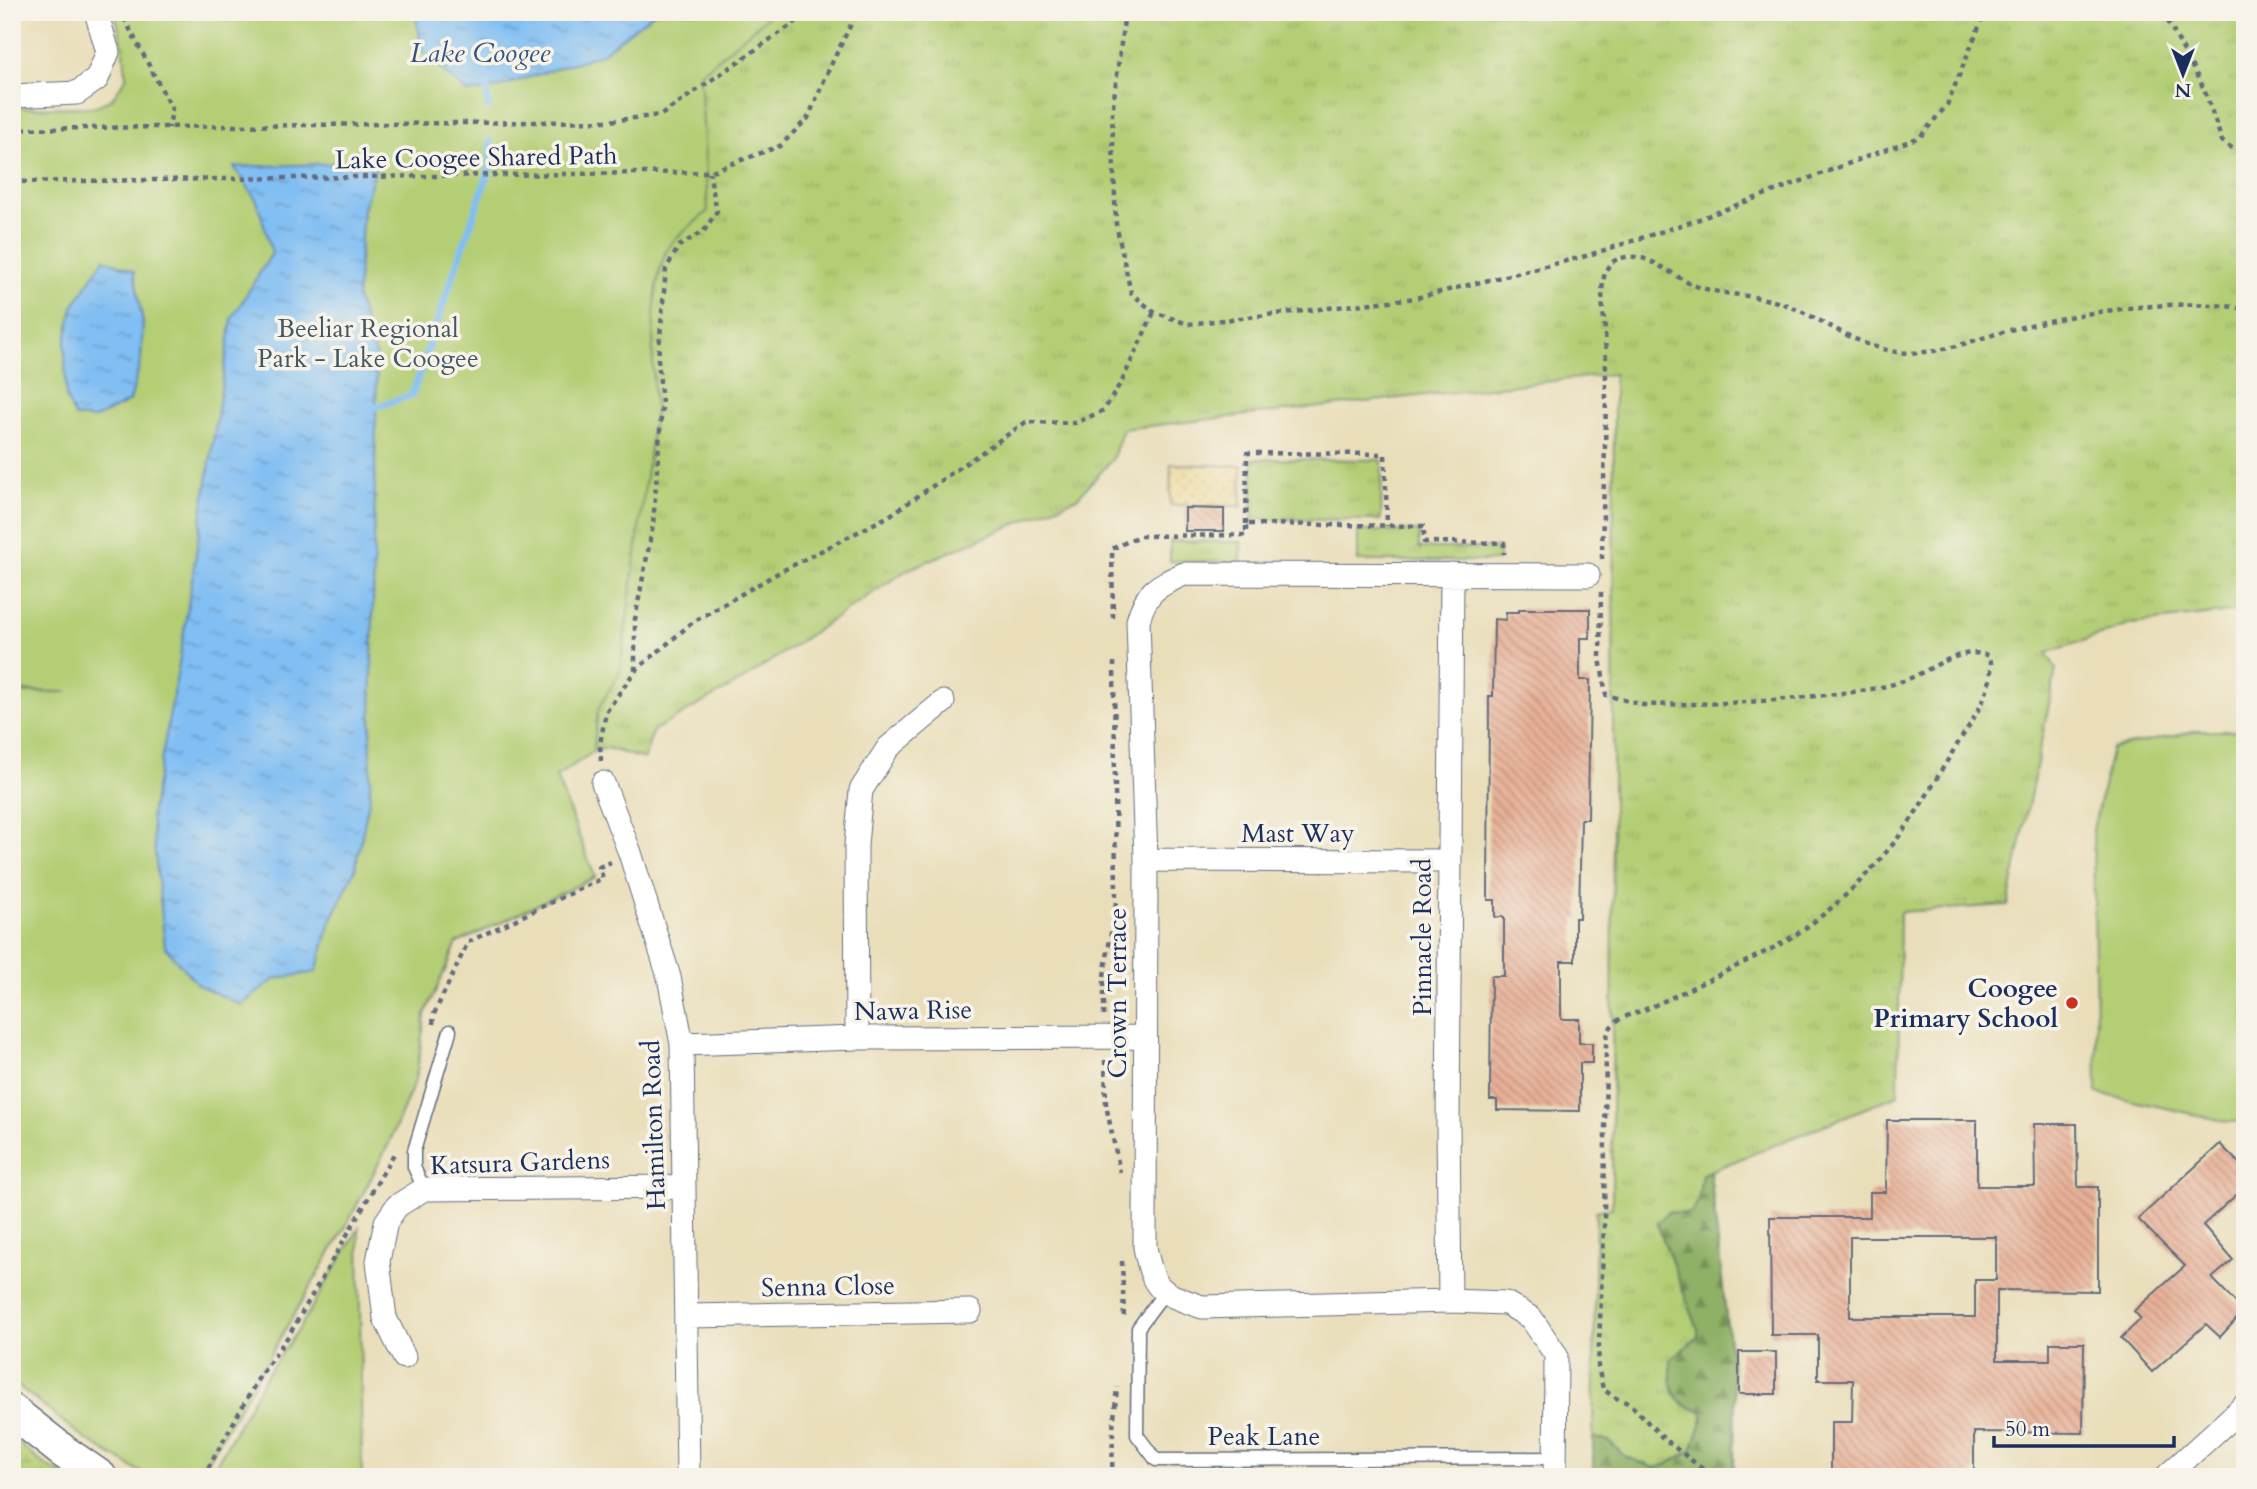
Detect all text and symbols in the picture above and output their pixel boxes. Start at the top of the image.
water label: Lake Coogee [410,34,550,72]
north arrow [2148,38,2218,108]
text: N [2174,77,2191,103]
street label: Lake Coogee Shared Path [334,138,618,177]
park label: Beeliar Regional Park - Lake Coogee [257,311,479,376]
street label: Mast Way [1241,816,1355,851]
street label: Pinnacle Road [1405,858,1440,1016]
street label: Crown Terrace [1100,908,1135,1078]
place label: Coogee Primary School [1873,971,2058,1036]
street label: Nawa Rise [854,992,972,1029]
marker: Coogee Primary School [2064,995,2080,1011]
street label: Hamilton Road [633,1039,674,1211]
street label: Katsura Gardens [430,1142,611,1183]
street label: Senna Close [761,1268,895,1305]
scale bar [1994,1405,2175,1449]
text: 50 m [2005,1415,2050,1444]
street label: Peak Lane [1208,1419,1320,1454]

